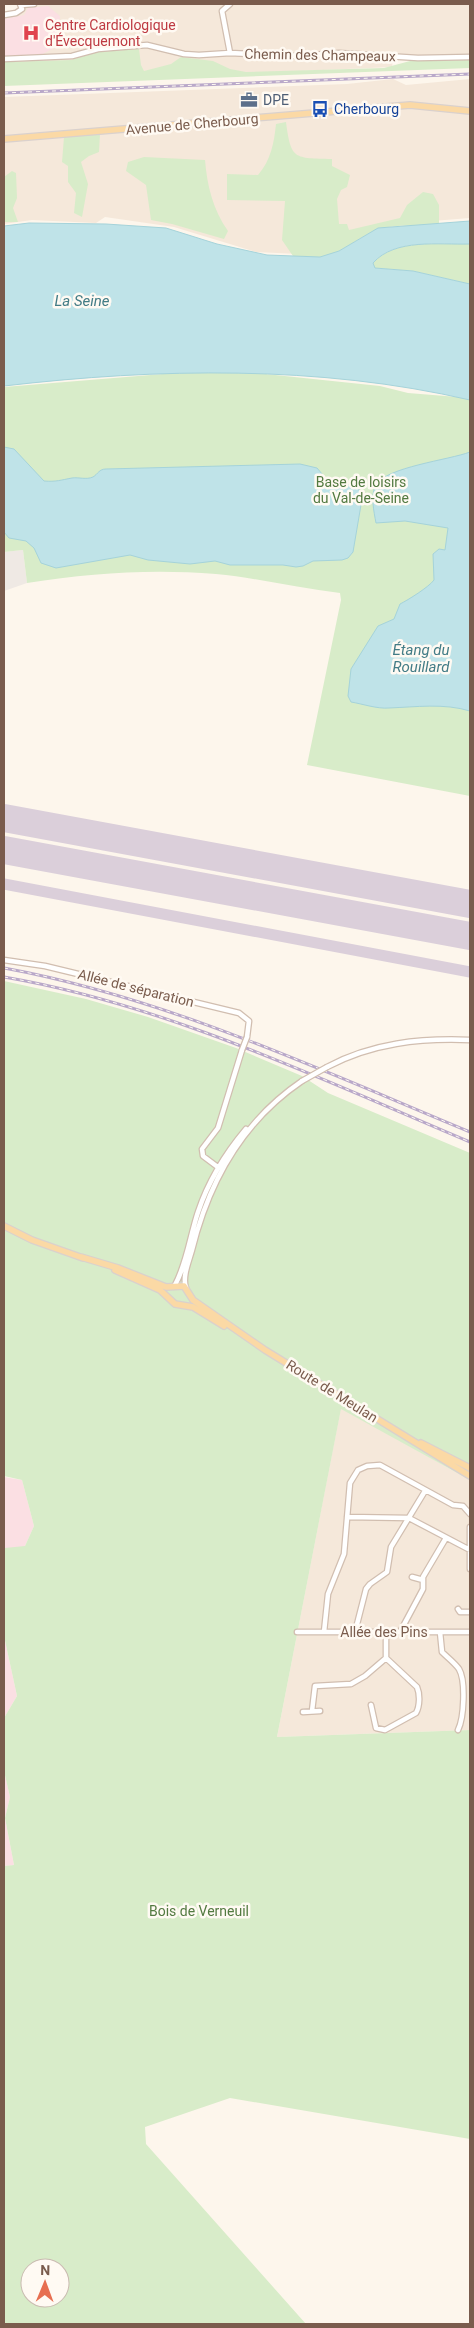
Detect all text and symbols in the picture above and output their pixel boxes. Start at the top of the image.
place label: Centre Cardiologique d'Évecquemont [45,17,176,49]
hospital icon: Centre Cardiologique d'Évecquemont [21,23,41,43]
street label: Chemin des Champeaux [244,46,396,64]
office icon: DPE [239,90,259,110]
place label: DPE [263,92,289,108]
bus stop icon: Cherbourg [310,99,330,119]
place label: Cherbourg [334,101,399,117]
street label: Avenue de Cherbourg [125,110,259,138]
water label: La Seine [54,292,110,310]
park label: Base de loisirs du Val-de-Seine [313,474,409,506]
water label: Étang du Rouillard [392,641,450,676]
street label: Allée de séparation [76,966,196,1010]
street label: Route de Meulan [283,1356,381,1426]
street label: Allée des Pins [340,1624,428,1640]
park label: Bois de Verneuil [149,1903,249,1919]
north arrow [20,2258,70,2308]
text: N [40,2262,50,2278]

